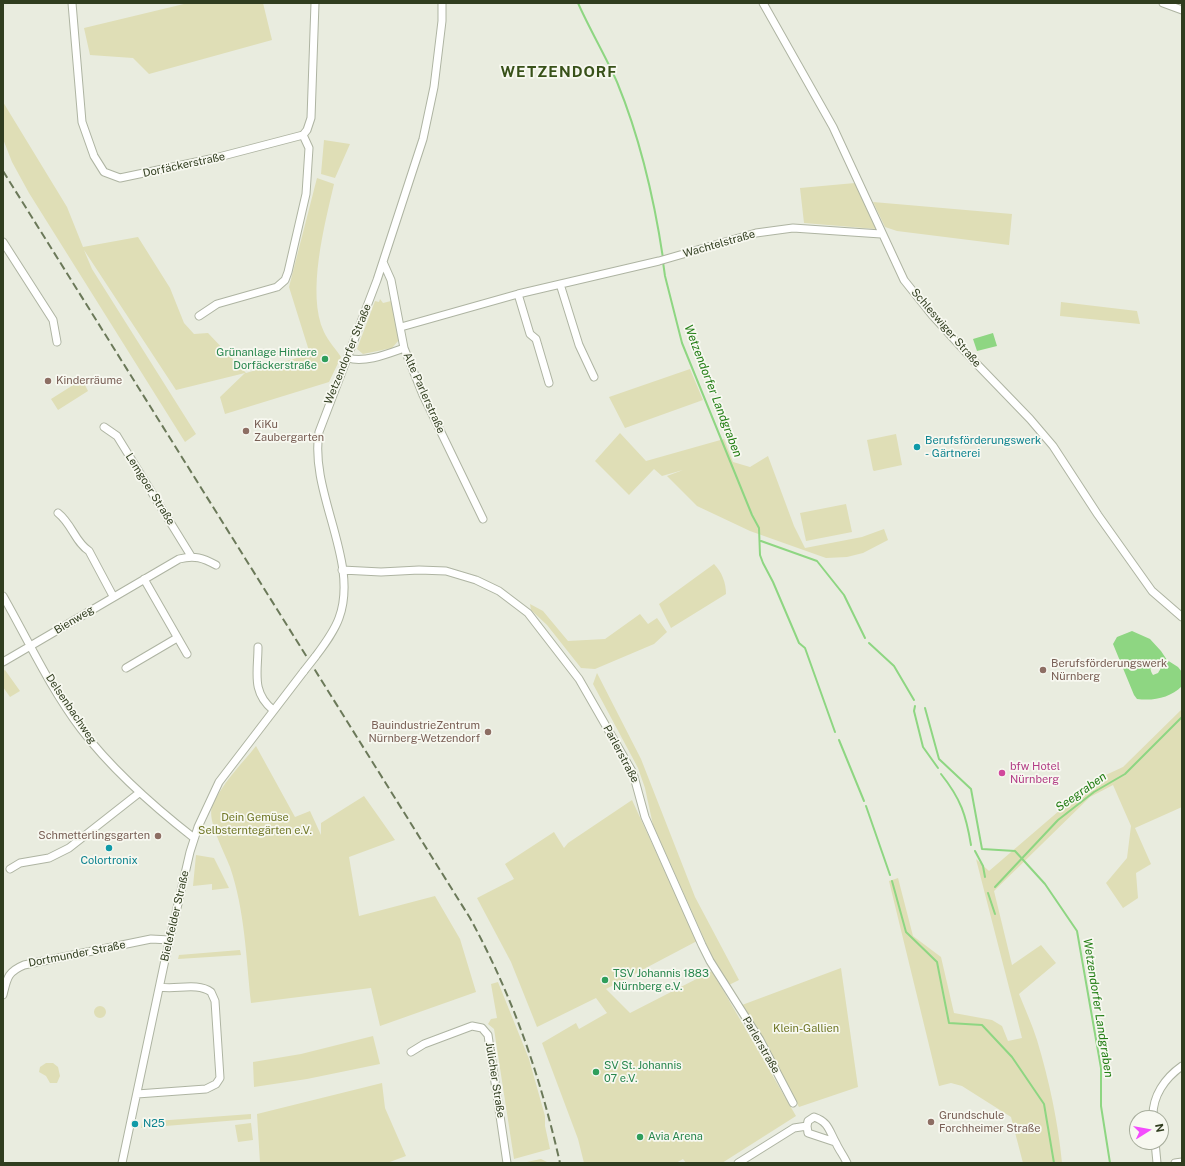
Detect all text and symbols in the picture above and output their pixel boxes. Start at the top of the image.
district label: WETZENDORF [501,63,617,81]
street label: Dorfäckerstraße [142,150,226,180]
street label: Wachtelstraße [681,227,757,261]
street label: Schleswiger Straße [908,286,984,370]
street label: Wetzendorfer Straße [322,302,374,406]
water label: Wetzendorfer Landgraben [681,323,745,459]
place label: Grünanlage Hintere Dorfäckerstraße [216,346,317,372]
street label: Alte Parlerstraße [400,350,448,436]
marker: Grünanlage Hintere Dorfäckerstraße [320,354,330,364]
place label: Kinderräume [56,374,122,388]
marker: Kinderräume [43,376,53,386]
place label: KiKu Zaubergarten [254,418,324,444]
marker: KiKu Zaubergarten [241,426,251,436]
place label: Berufsförderungswerk - Gärtnerei [925,434,1041,460]
marker: Berufsförderungswerk - Gärtnerei [912,442,922,452]
street label: Lemgoer Straße [123,451,177,527]
street label: Bienweg [52,603,96,637]
place label: Berufsförderungswerk Nürnberg [1051,657,1167,683]
marker: Berufsförderungswerk Nürnberg [1038,665,1048,675]
street label: Delsenbachweg [43,672,99,746]
place label: BauindustrieZentrum Nürnberg-Wetzendorf [368,719,480,745]
street label: Parlerstraße [600,723,642,785]
marker: BauindustrieZentrum Nürnberg-Wetzendorf [483,727,493,737]
place label: bfw Hotel Nürnberg [1010,760,1060,786]
marker: bfw Hotel Nürnberg [997,768,1007,778]
water label: Seegraben [1053,769,1109,815]
park label: Dein Gemüse Selbsterntegärten e.V. [198,811,312,837]
place label: Schmetterlingsgarten [38,829,150,843]
marker: Schmetterlingsgarten [153,831,163,841]
marker: Colortronix [104,843,114,853]
place label: Colortronix [80,854,138,868]
street label: Bielefelder Straße [158,869,192,963]
water label: Wetzendorfer Landgraben [1080,937,1116,1079]
street label: Dortmunder Straße [27,938,127,970]
place label: TSV Johannis 1883 Nürnberg e.V. [613,967,709,993]
marker: TSV Johannis 1883 Nürnberg e.V. [600,975,610,985]
street label: Parlerstraße [739,1014,783,1076]
park label: Klein-Gallien [773,1022,839,1036]
street label: Jülicher Straße [482,1041,508,1119]
place label: SV St. Johannis 07 e.V. [604,1059,682,1085]
marker: SV St. Johannis 07 e.V. [591,1067,601,1077]
place label: Grundschule Forchheimer Straße [939,1109,1040,1135]
north arrow [1129,1110,1169,1150]
place label: N25 [143,1117,165,1131]
marker: Grundschule Forchheimer Straße [926,1117,936,1127]
marker: N25 [130,1119,140,1129]
text: N [1153,1123,1167,1133]
place label: Avia Arena [648,1130,703,1144]
marker: Avia Arena [635,1132,645,1142]

